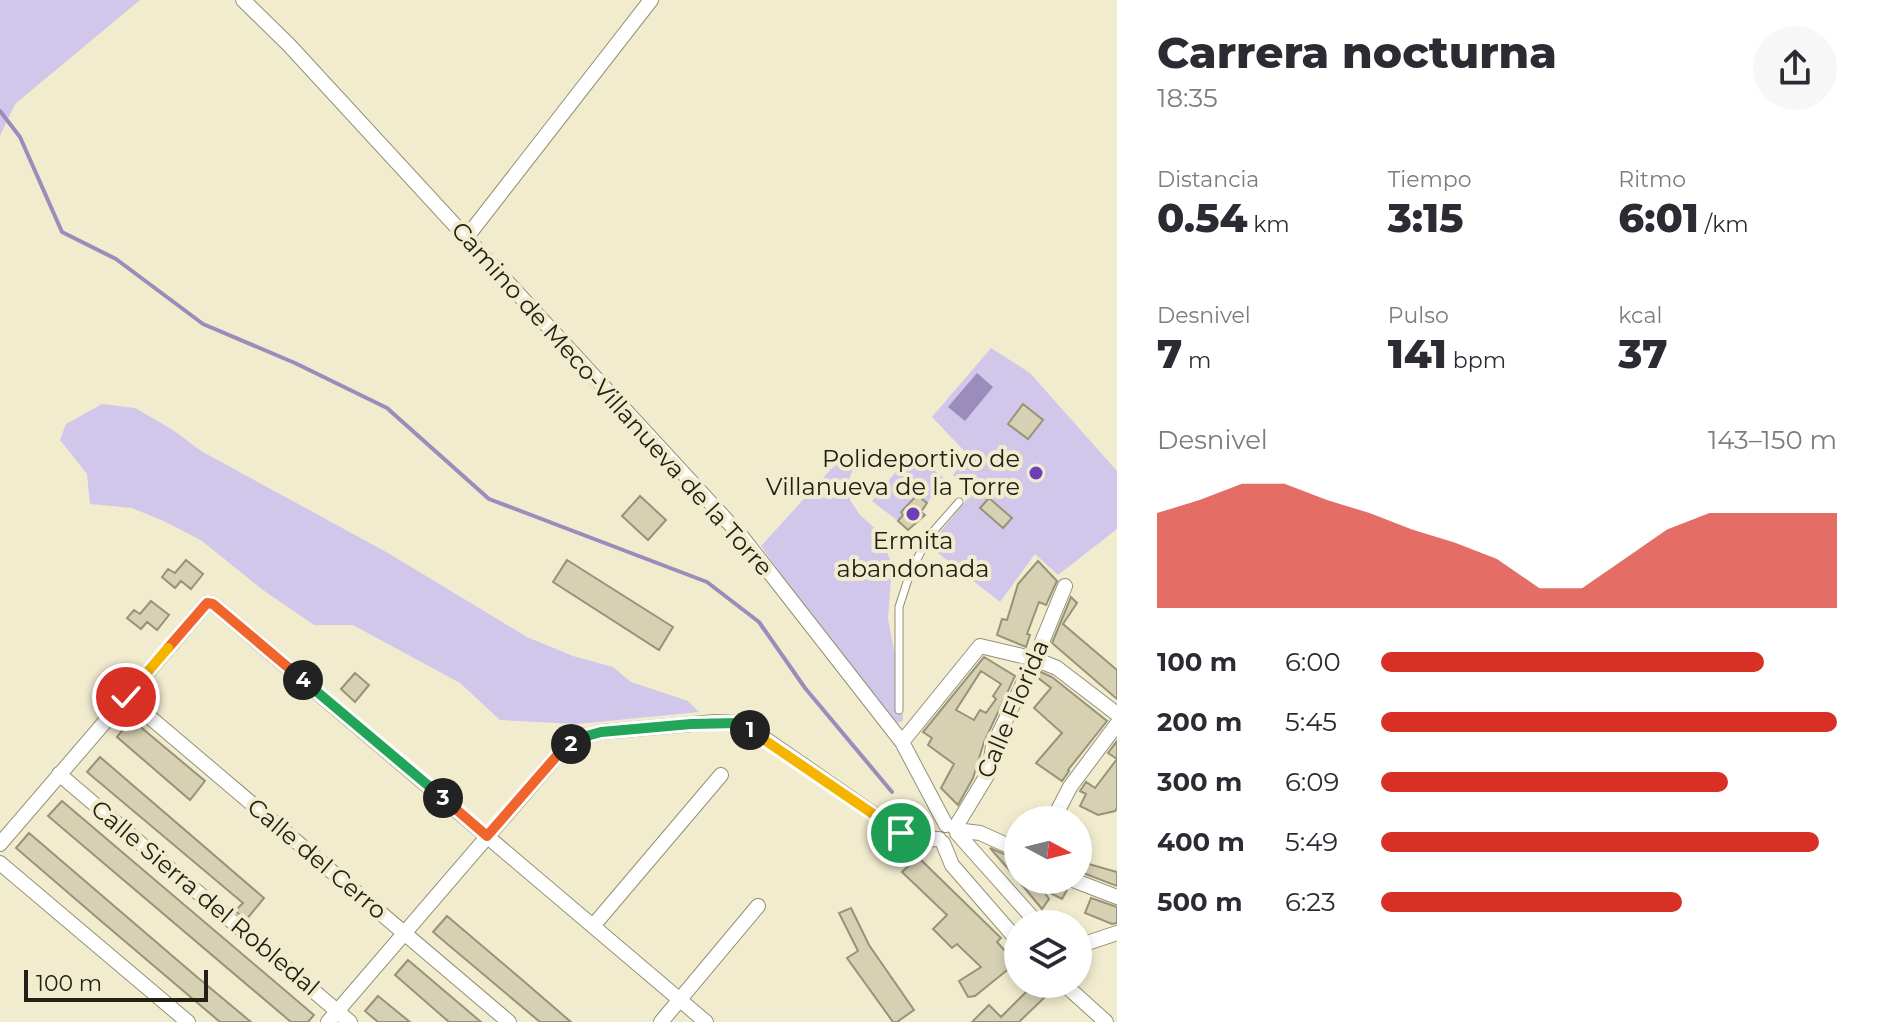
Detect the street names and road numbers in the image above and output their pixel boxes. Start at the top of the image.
street label: Camino de Meco-Villanueva de la Torre [446,216,779,582]
street label: Calle Florida [970,635,1055,782]
street label: Calle del Cerro [242,792,393,925]
street label: Calle Sierra del Robledal [85,794,325,1002]

